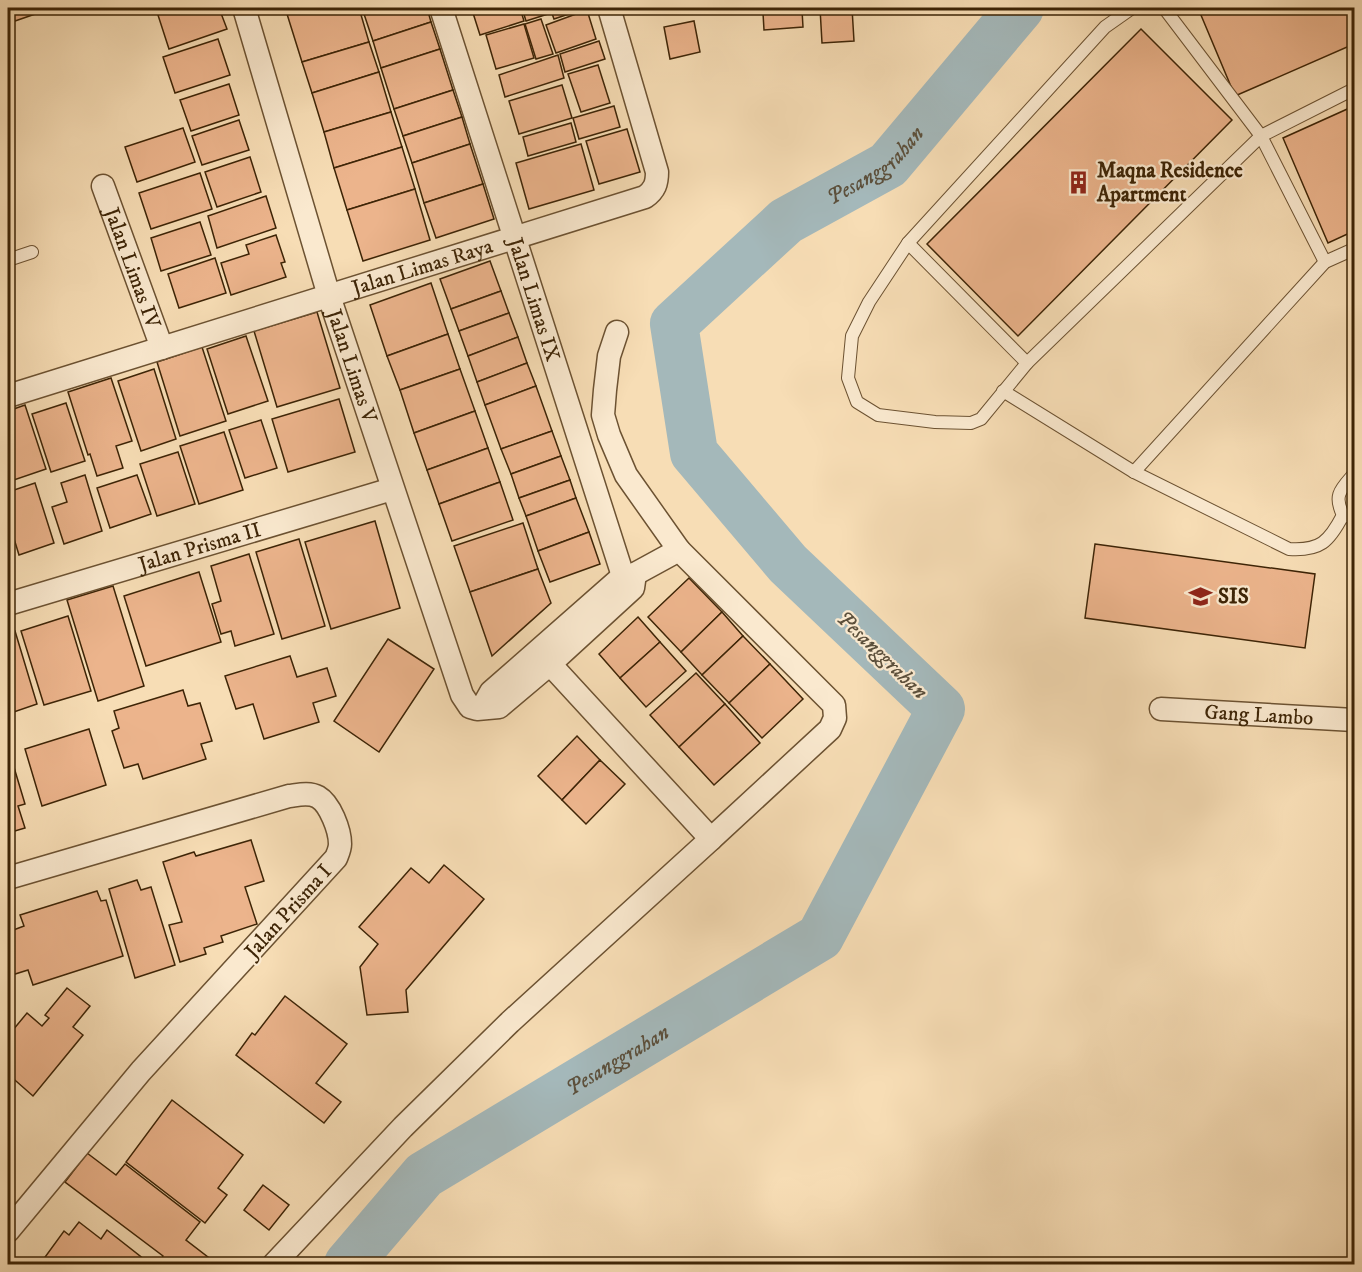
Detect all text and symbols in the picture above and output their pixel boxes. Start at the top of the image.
water label: Pesanggrahan [822,121,930,211]
place label: Maqna Residence Apartment [1096,158,1243,208]
building icon: Maqna Residence Apartment [1066,169,1092,195]
street label: Jalan Limas IV [97,202,166,333]
street label: Jalan Limas Raya [347,233,496,302]
street label: Jalan Limas IX [501,233,565,365]
street label: Jalan Limas V [320,304,383,427]
street label: Jalan Prisma II [134,517,264,579]
school or university icon: SIS [1187,583,1213,609]
place label: SIS [1218,584,1249,610]
water label: Pesanggrahan [831,605,933,705]
street label: Gang Lambo [1204,699,1314,732]
street label: Jalan Prisma I [238,859,338,966]
water label: Pesanggrahan [561,1019,674,1102]

